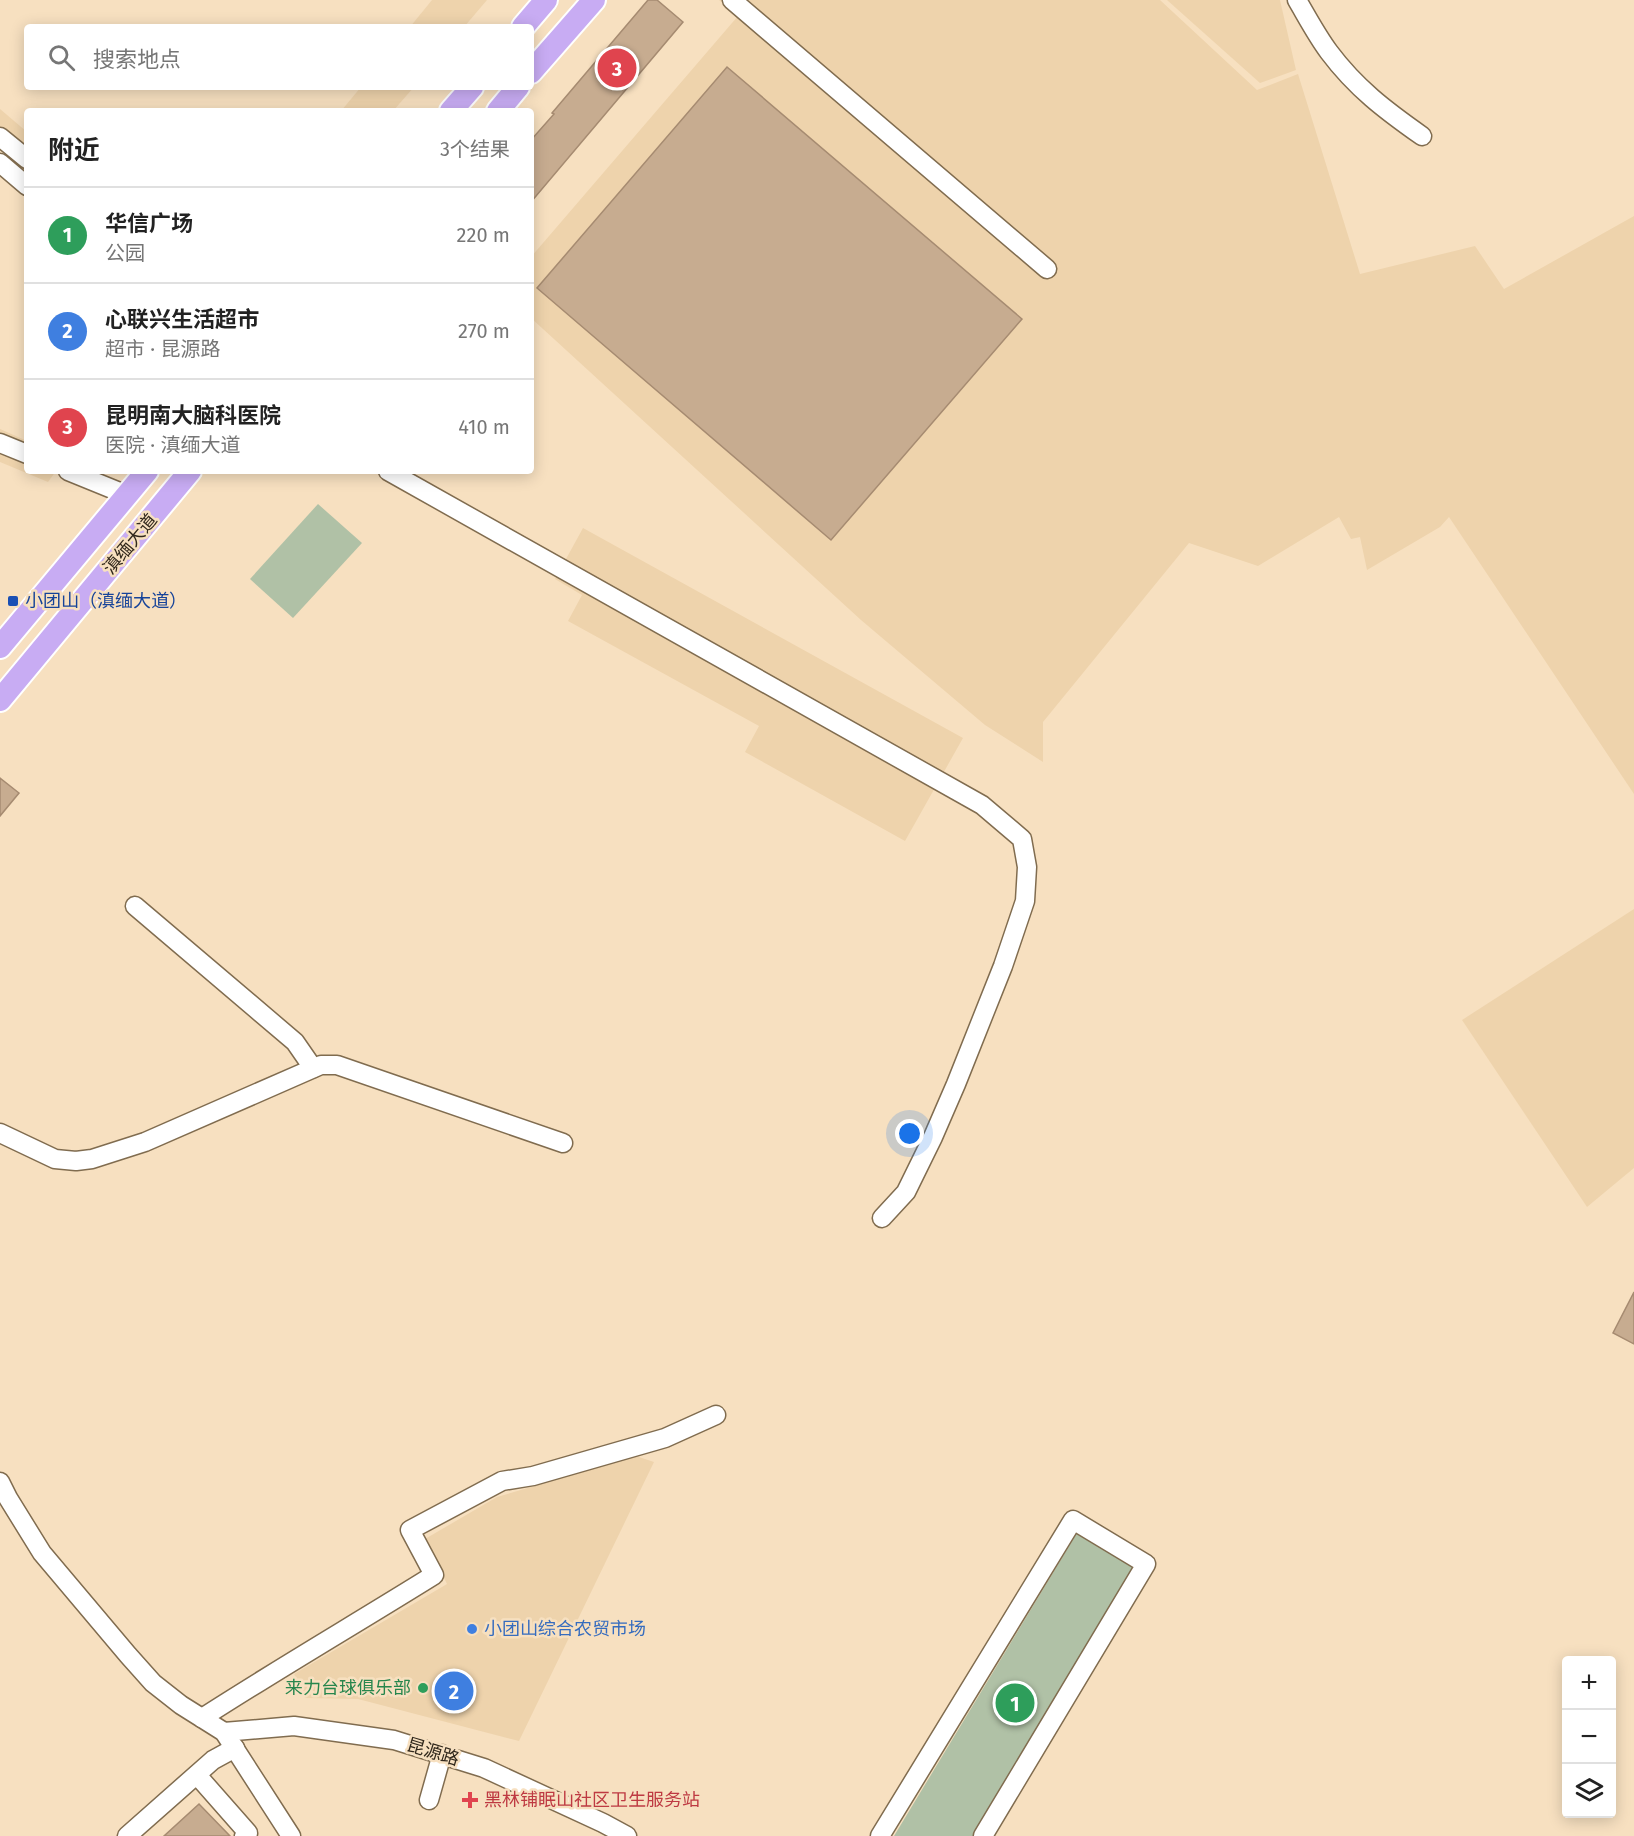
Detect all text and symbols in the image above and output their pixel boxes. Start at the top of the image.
search box [24,24,534,90]
icon: search [45,41,78,74]
text: 搜索地点 [93,46,181,73]
pin: 3 [598,46,636,90]
text: 附近 [48,135,100,166]
text: 3个结果 [440,137,510,161]
text: 华信广场 [105,210,193,237]
text: 1 [63,223,72,247]
text: 220 m [457,223,510,247]
text: 公园 [105,241,145,265]
text: 心联兴生活超市 [105,306,259,333]
text: 2 [62,319,73,343]
text: 270 m [458,319,510,343]
text: 超市 · 昆源路 [105,337,220,361]
text: 昆明南大脑科医院 [105,402,281,429]
text: 3 [62,415,73,439]
text: 410 m [458,415,510,439]
text: 医院 · 滇缅大道 [105,433,240,457]
street label: 滇缅大道 [98,509,162,579]
place label: 小团山（滇缅大道） [25,590,187,612]
marker: 小团山（滇缅大道） [6,594,20,608]
your location [895,1119,924,1148]
place label: 小团山综合农贸市场 [484,1618,646,1640]
marker: 小团山综合农贸市场 [465,1622,479,1636]
map controls [1562,1656,1616,1818]
button: + [1562,1656,1616,1710]
pin: 2 [434,1668,474,1714]
place label: 来力台球俱乐部 [285,1677,411,1699]
pin: 1 [996,1680,1034,1726]
marker: 来力台球俱乐部 [416,1681,430,1695]
button: − [1562,1710,1616,1764]
street label: 昆源路 [404,1734,462,1770]
button: layers [1562,1764,1616,1818]
place label: 黑林铺眠山社区卫生服务站 [484,1789,700,1811]
marker: 黑林铺眠山社区卫生服务站 [461,1791,479,1809]

